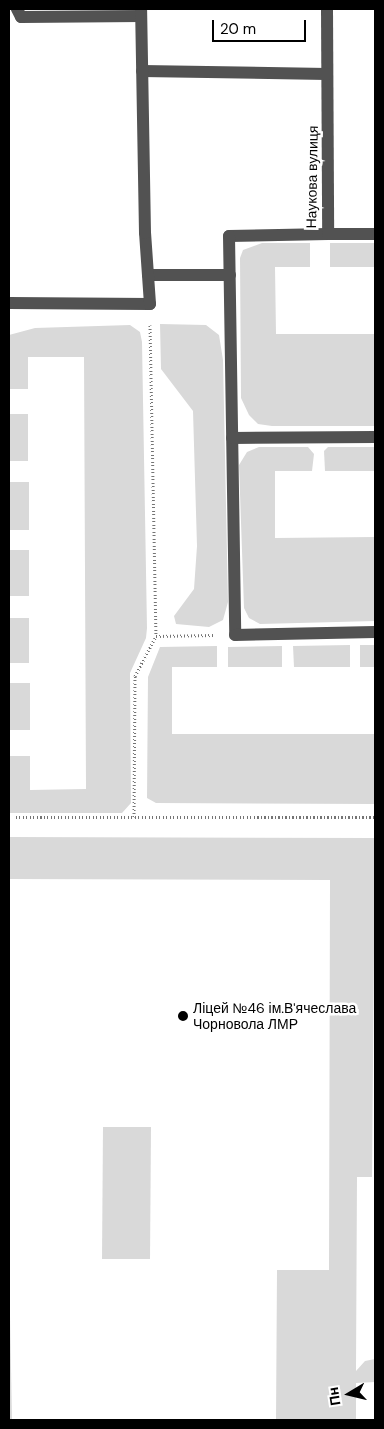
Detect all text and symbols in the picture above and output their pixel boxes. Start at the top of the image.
scale bar [214,10,308,42]
text: 20 m [220,19,256,39]
street label: Наукова вулиця [303,125,321,229]
place label: Ліцей №46 ім.В'ячеслава Чорновола ЛМР [193,1000,356,1032]
marker: Ліцей №46 ім.В'ячеслава Чорновола ЛМР [177,1010,189,1022]
north arrow [324,1369,374,1419]
text: Пн [324,1386,345,1407]

